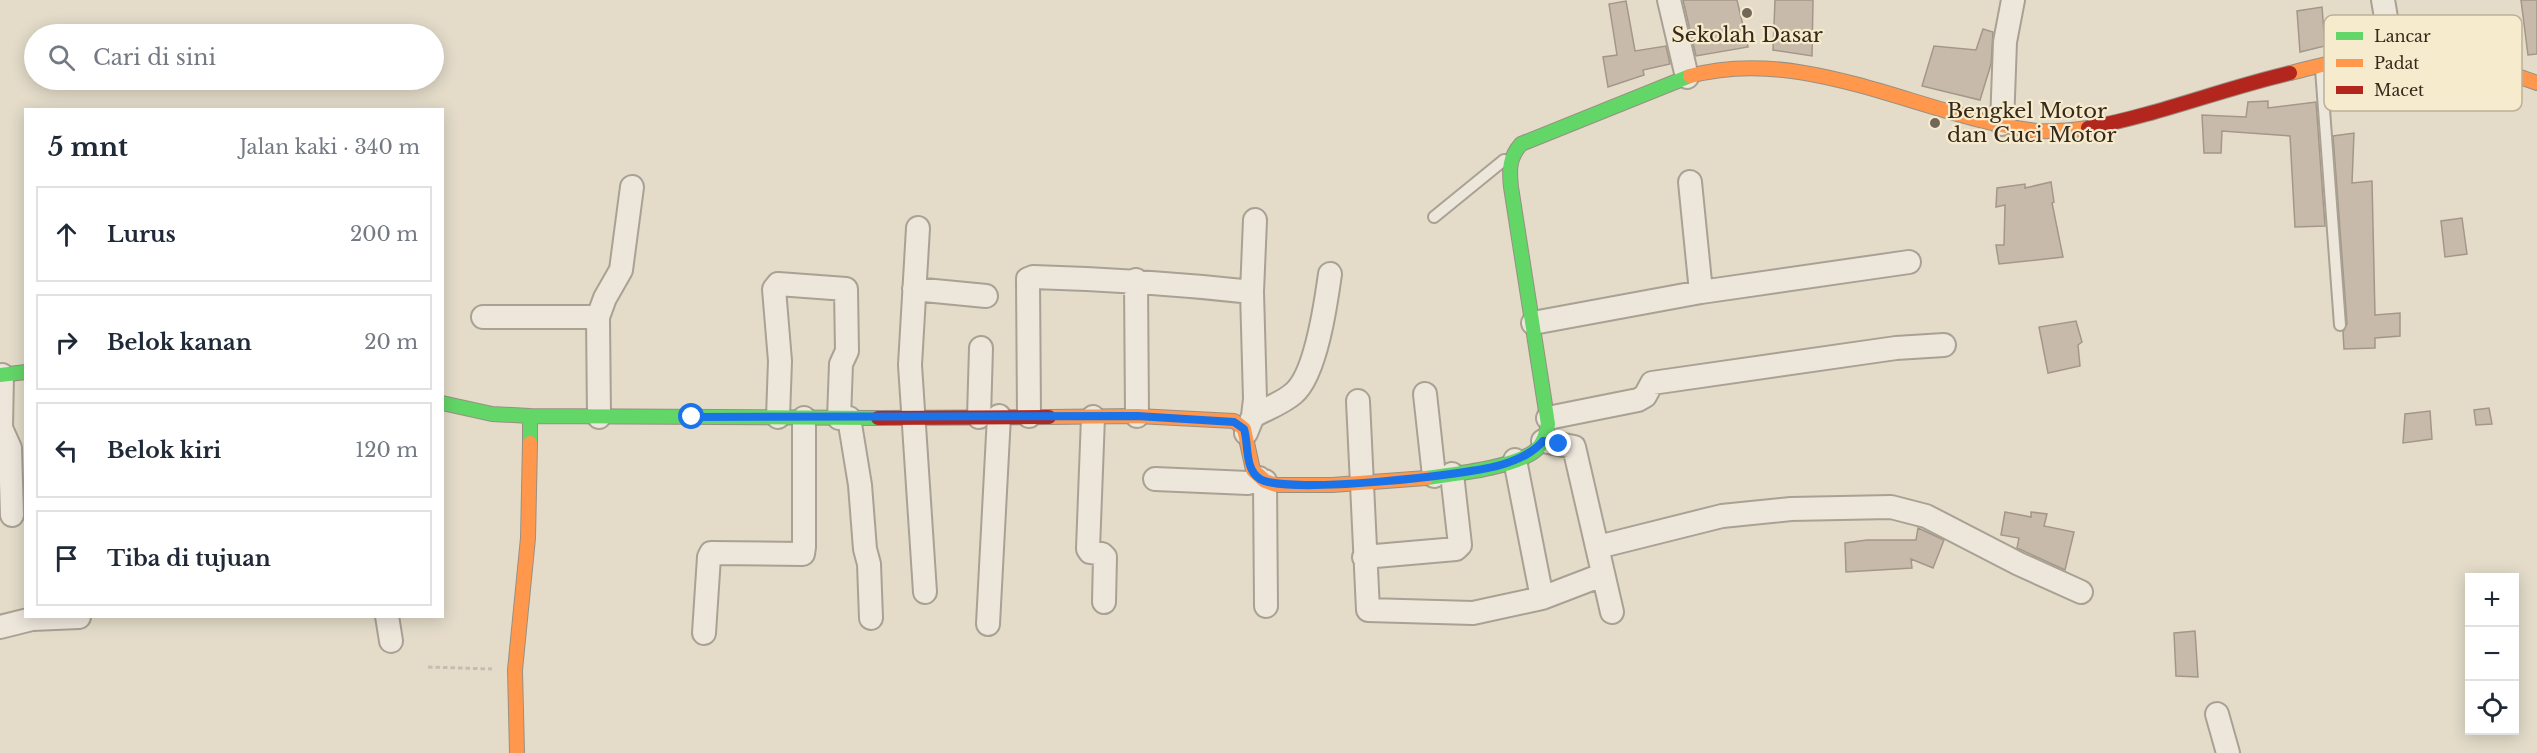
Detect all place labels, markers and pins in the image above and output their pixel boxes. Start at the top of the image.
marker: Sekolah Dasar [1740,6,1754,20]
place label: Sekolah Dasar [1671,22,1823,48]
place label: Bengkel Motor dan Cuci Motor [1947,98,2116,148]
marker: Bengkel Motor dan Cuci Motor [1928,116,1942,130]

